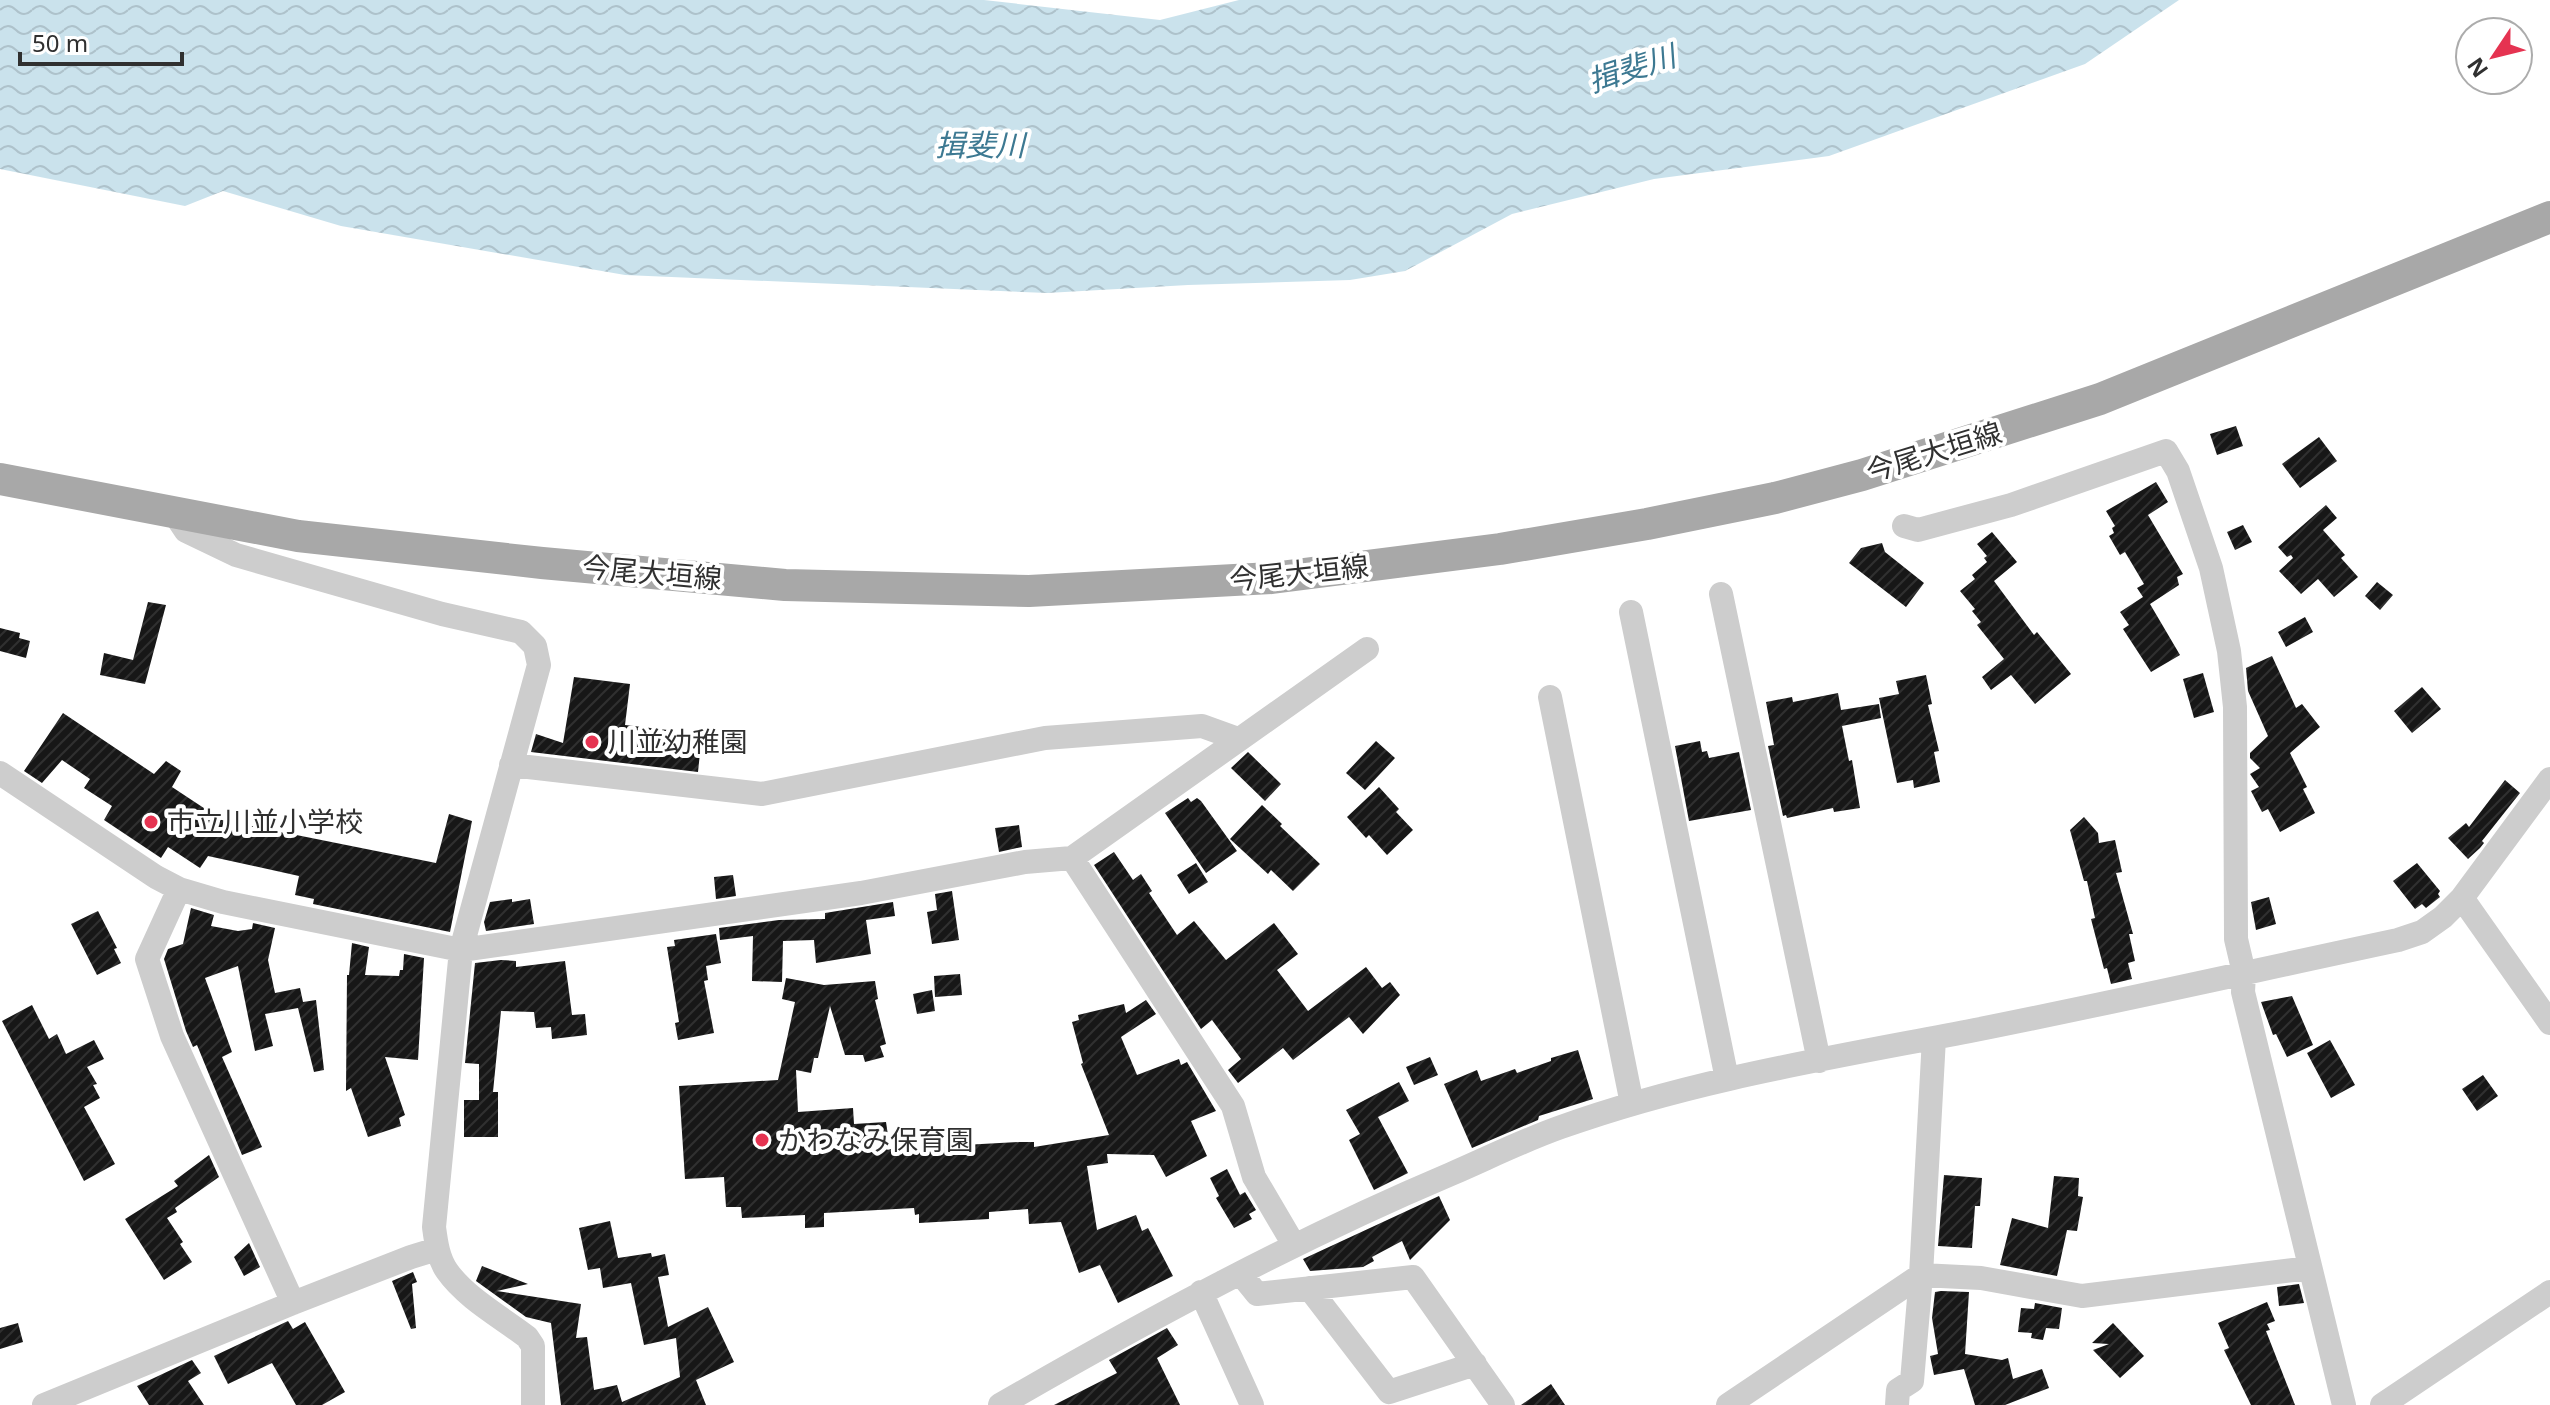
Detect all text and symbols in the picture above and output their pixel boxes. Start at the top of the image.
scale bar [20,16,182,66]
north arrow [2454,16,2534,96]
text: 50 m [32,26,88,59]
water label: 揖斐川 [1582,33,1684,101]
text: N [2459,52,2494,84]
water label: 揖斐川 [935,124,1028,165]
street label: 今尾大垣線 [1861,412,2006,490]
street label: 今尾大垣線 [1227,546,1371,598]
street label: 今尾大垣線 [581,547,723,597]
place label: 川並幼稚園 [608,722,748,760]
marker: 川並幼稚園 [583,733,601,751]
place label: 市立川並小学校 [167,802,363,840]
marker: 市立川並小学校 [142,813,160,831]
place label: かわなみ保育園 [778,1120,974,1158]
marker: かわなみ保育園 [753,1131,771,1149]

